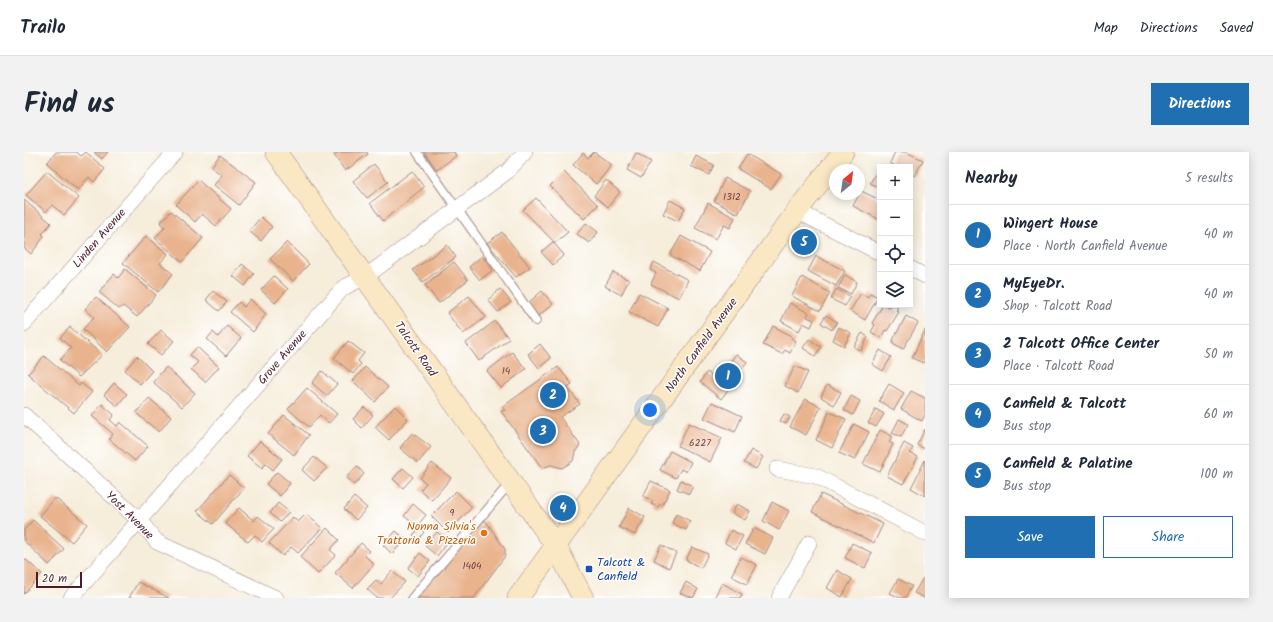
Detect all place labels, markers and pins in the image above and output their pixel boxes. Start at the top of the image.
pin: 5 [791,227,817,257]
pin: 1 [715,361,741,391]
pin: 2 [540,380,566,410]
pin: 3 [530,416,556,446]
pin: 4 [550,493,576,523]
place label: Nonna Silvia's Trattoria & Pizzeria [377,517,476,550]
marker: Nonna Silvia's Trattoria & Pizzeria [479,528,489,538]
place label: Talcott & Canfield [597,553,645,586]
marker: Talcott & Canfield [584,564,594,574]

